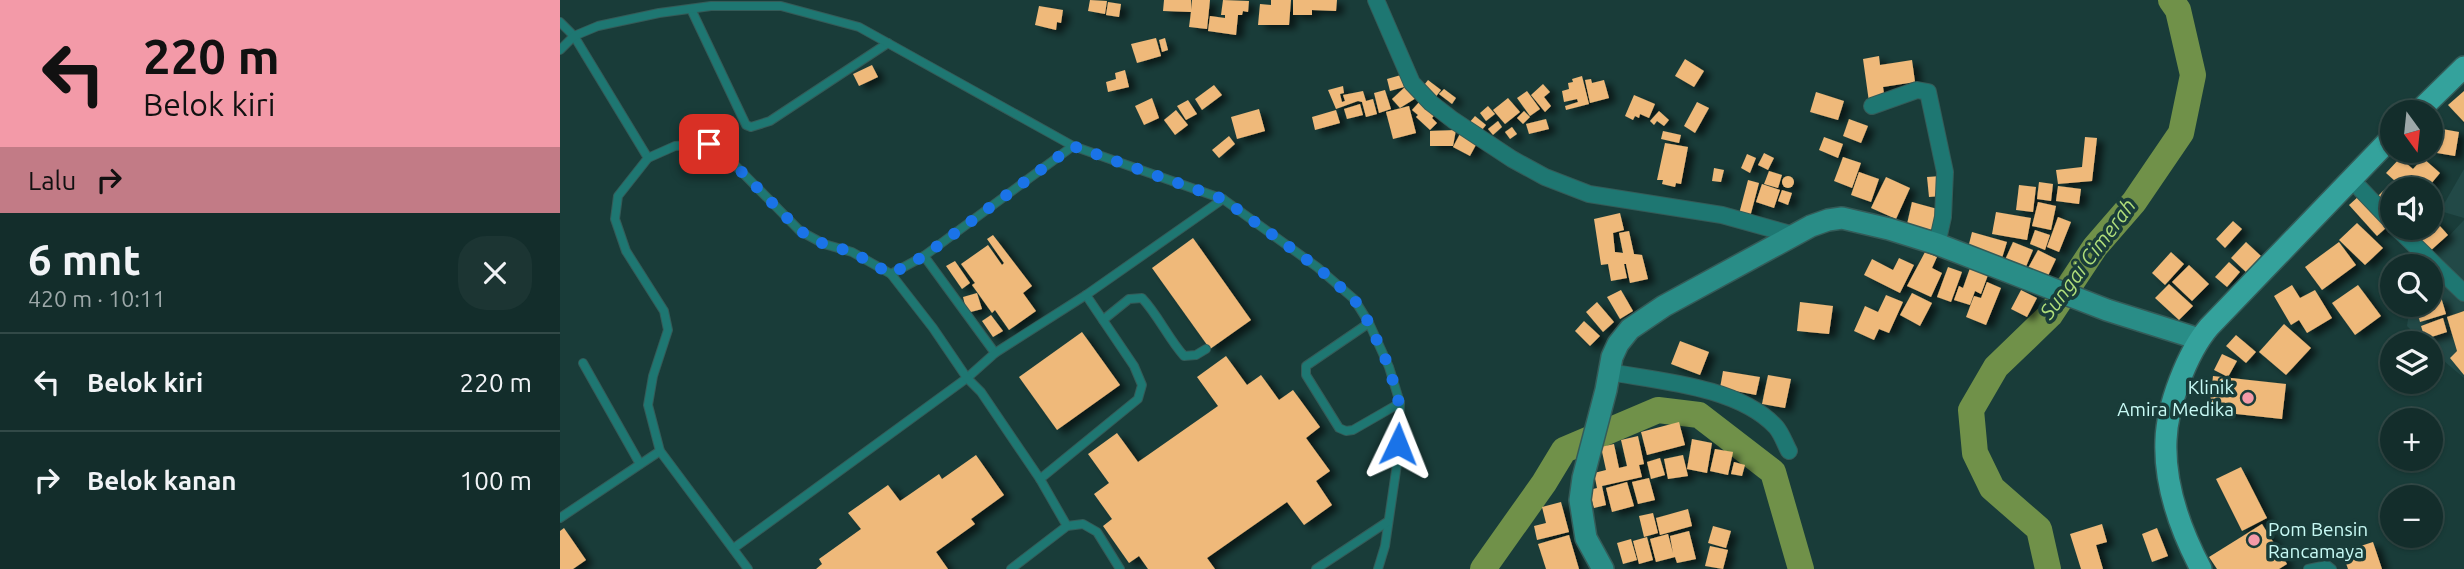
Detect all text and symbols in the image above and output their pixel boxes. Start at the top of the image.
icon: left [28,28,119,119]
text: 220 m [143,28,280,83]
text: Belok kiri [143,86,275,122]
north arrow [2380,100,2443,163]
map controls [2380,100,2443,548]
pin [679,114,739,174]
icon: arrive [690,125,728,163]
icon: right [90,161,128,199]
text: Lalu [28,166,76,195]
button: sound [2380,177,2443,240]
water label: Sungai Cimerah [2034,194,2140,324]
text: 6 mnt [28,236,141,283]
button: close [458,236,532,310]
button: search [2380,254,2443,317]
text: 420 m · 10:11 [28,286,166,311]
button: layers [2380,331,2443,394]
icon: left [28,363,66,401]
text: Belok kiri [87,368,203,397]
text: 220 m [460,368,532,397]
place label: Klinik Amira Medika [2117,376,2234,420]
marker: Klinik Amira Medika [2240,390,2256,406]
position arrow [1361,407,1435,481]
button: + [2380,408,2443,471]
icon: right [28,461,66,499]
text: Belok kanan [87,466,237,495]
text: 100 m [460,466,532,495]
button: − [2380,485,2443,548]
place label: Pom Bensin Rancamaya [2268,518,2368,562]
marker: Pom Bensin Rancamaya [2246,532,2262,548]

